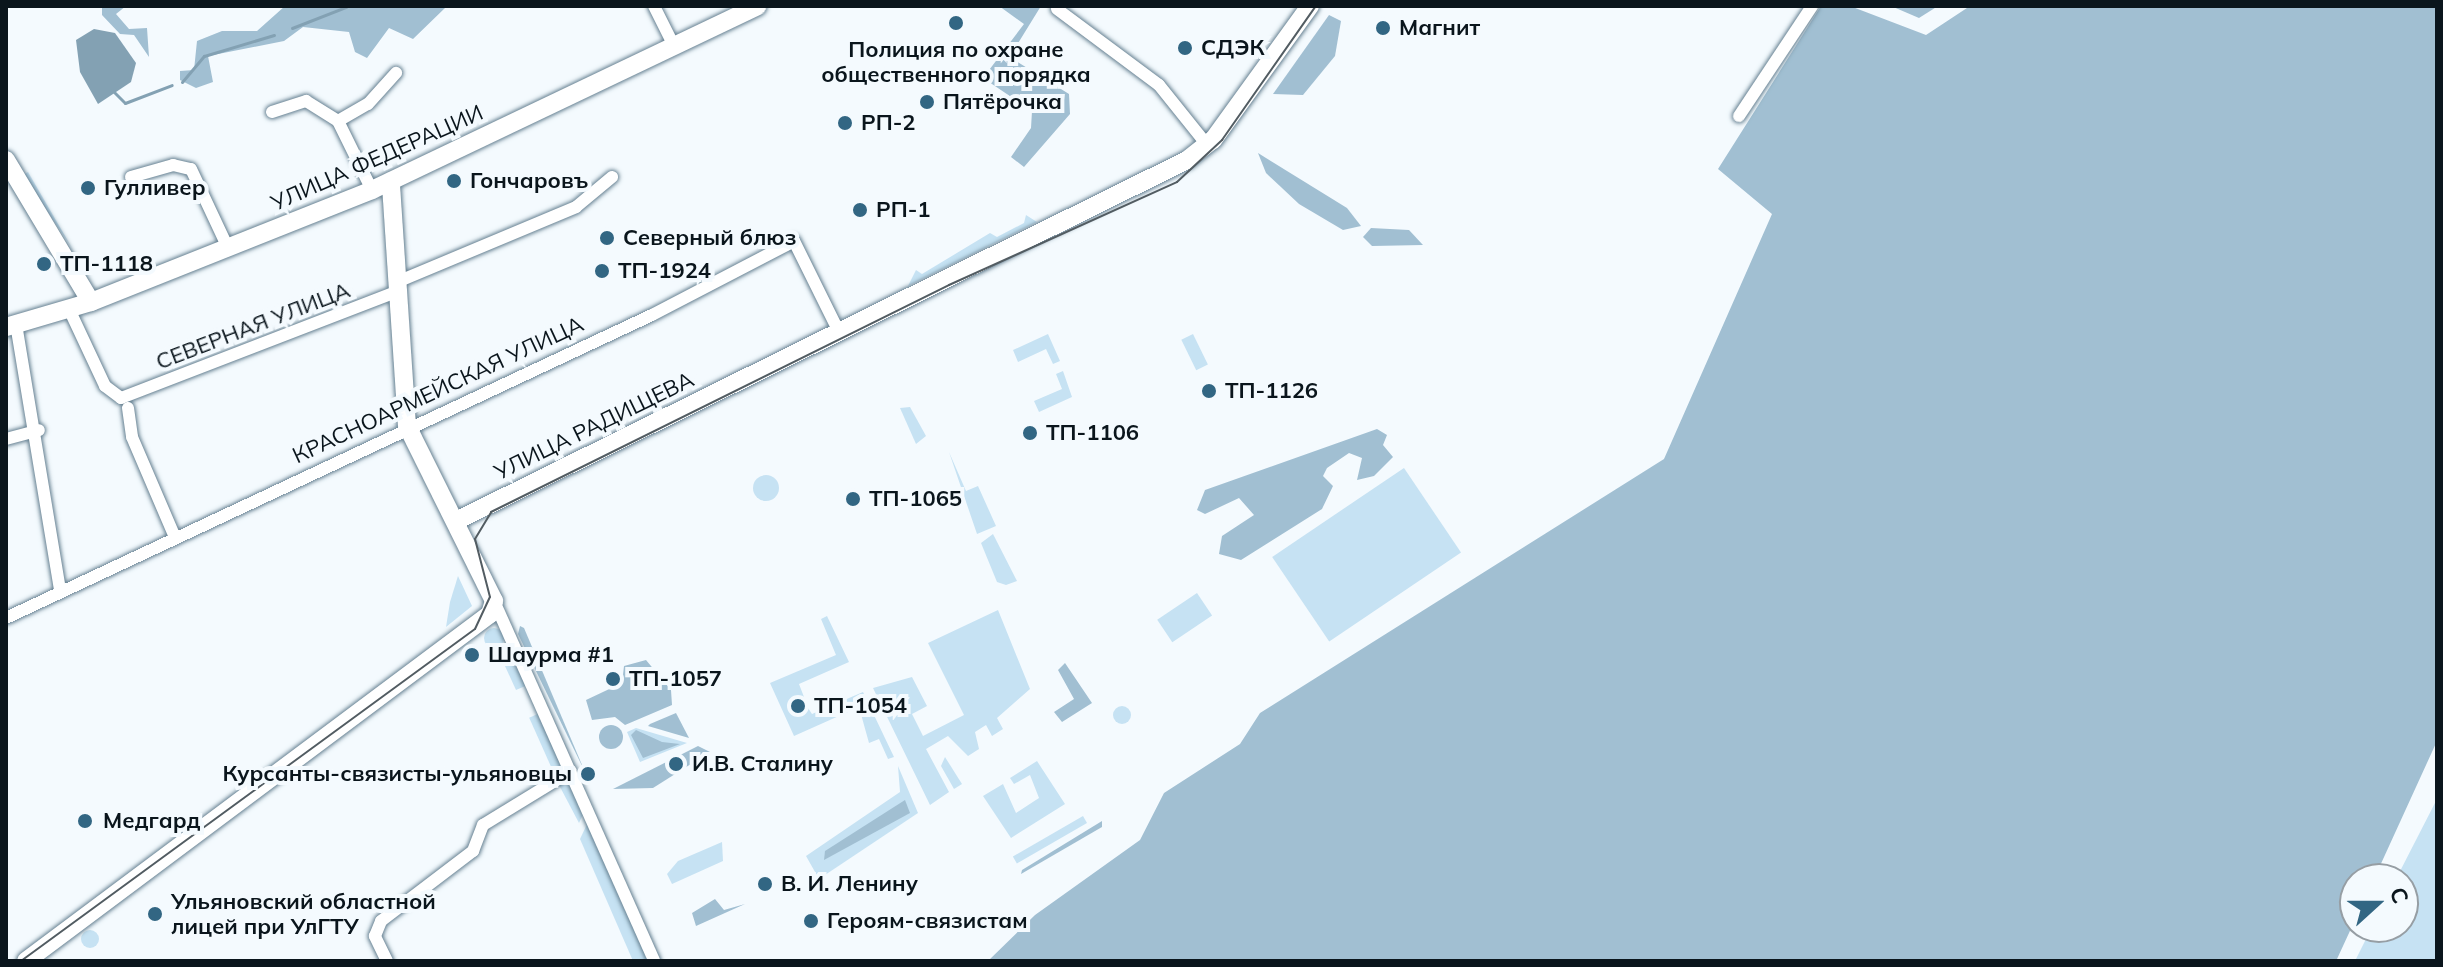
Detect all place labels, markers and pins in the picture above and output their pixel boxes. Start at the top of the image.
marker: Полиция по охране общественного порядка [947,14,965,32]
place label: Магнит [1399,15,1480,41]
marker: Магнит [1374,19,1392,37]
place label: СДЭК [1201,35,1265,61]
place label: Полиция по охране общественного порядка [821,36,1091,88]
marker: СДЭК [1176,39,1194,57]
place label: Пятёрочка [943,89,1062,115]
marker: Пятёрочка [918,93,936,111]
place label: РП-2 [861,110,915,136]
marker: РП-2 [836,114,854,132]
place label: Гончаровъ [470,168,588,194]
marker: Гончаровъ [445,172,463,190]
place label: Гулливер [104,175,206,201]
marker: Гулливер [79,179,97,197]
place label: РП-1 [876,197,930,223]
marker: РП-1 [851,201,869,219]
place label: Северный блюз [623,225,796,251]
marker: Северный блюз [598,229,616,247]
place label: ТП-1118 [60,251,153,277]
marker: ТП-1118 [35,255,53,273]
place label: ТП-1924 [618,258,711,284]
marker: ТП-1924 [593,262,611,280]
place label: ТП-1126 [1225,378,1318,404]
marker: ТП-1126 [1200,382,1218,400]
place label: ТП-1106 [1046,420,1139,446]
marker: ТП-1106 [1021,424,1039,442]
place label: ТП-1065 [869,486,962,512]
marker: ТП-1065 [844,490,862,508]
place label: Шаурма #1 [488,642,614,668]
marker: Шаурма #1 [463,646,481,664]
place label: ТП-1057 [629,666,722,692]
marker: ТП-1057 [604,670,622,688]
place label: ТП-1054 [814,693,907,719]
marker: ТП-1054 [789,697,807,715]
place label: И.В. Сталину [692,751,833,777]
marker: И.В. Сталину [667,755,685,773]
place label: Курсанты-связисты-ульяновцы [223,761,572,787]
marker: Курсанты-связисты-ульяновцы [579,765,597,783]
place label: Медгард [103,808,201,834]
marker: Медгард [74,810,96,832]
place label: В. И. Ленину [781,871,918,897]
marker: В. И. Ленину [756,875,774,893]
place label: Ульяновский областной лицей при УлГТУ [171,888,436,940]
marker: Ульяновский областной лицей при УлГТУ [146,905,164,923]
place label: Героям-связистам [827,908,1028,934]
marker: Героям-связистам [802,912,820,930]

